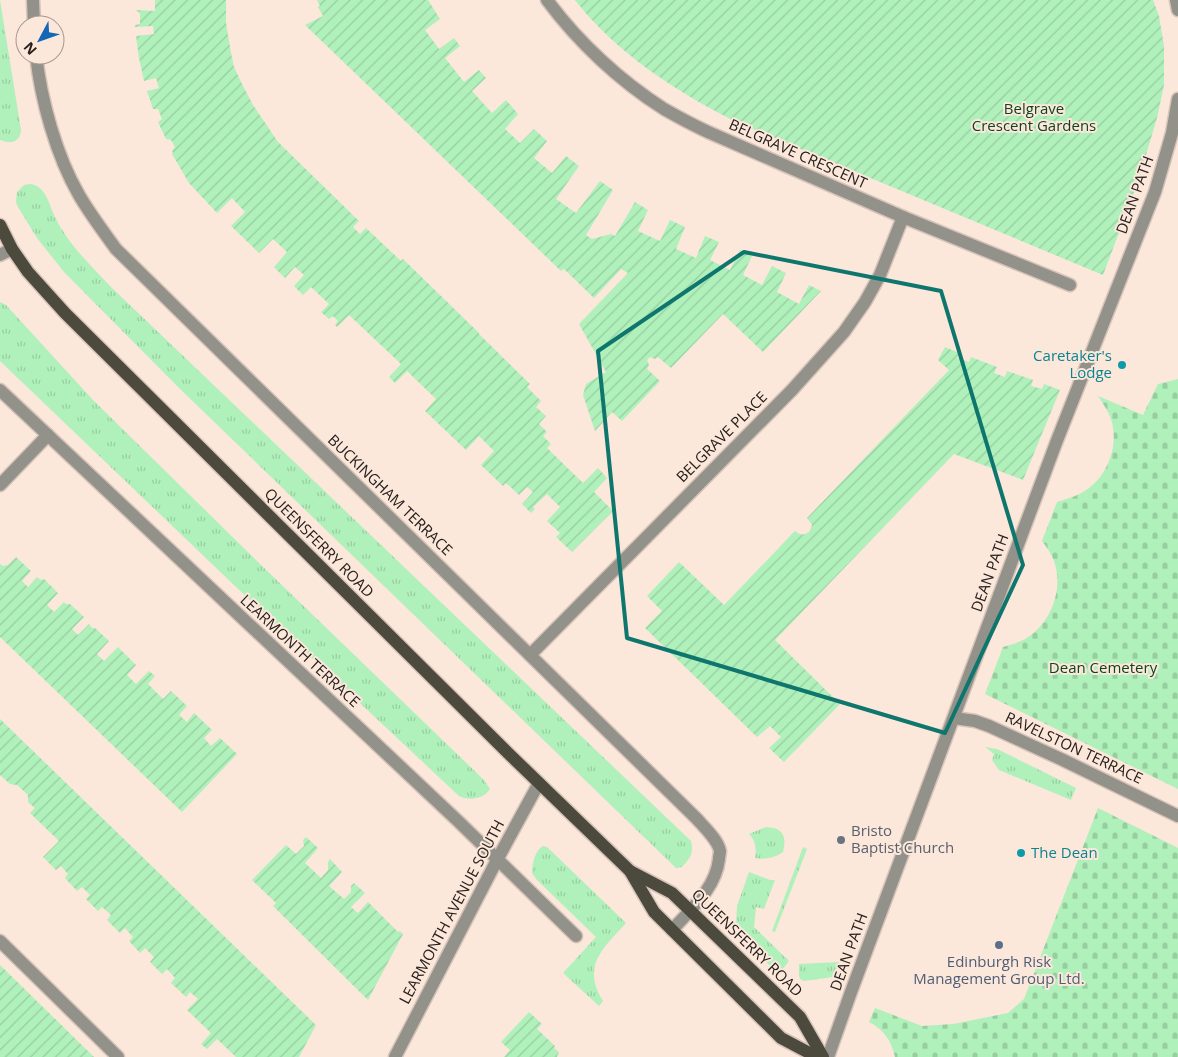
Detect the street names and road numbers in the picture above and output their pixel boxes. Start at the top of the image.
street label: BELGRAVE CRESCENT [726,114,871,193]
street label: DEAN PATH [1111,153,1157,236]
street label: BELGRAVE PLACE [672,387,771,486]
street label: BUCKINGHAM TERRACE [324,429,457,559]
street label: QUEENSFERRY ROAD [261,483,379,601]
street label: DEAN PATH [966,531,1012,614]
street label: LEARMONTH TERRACE [236,589,365,711]
street label: RAVELSTON TERRACE [1002,706,1146,788]
street label: LEARMONTH AVENUE SOUTH [394,816,508,1007]
street label: QUEENSFERRY ROAD [688,884,808,1001]
street label: DEAN PATH [825,910,871,993]

